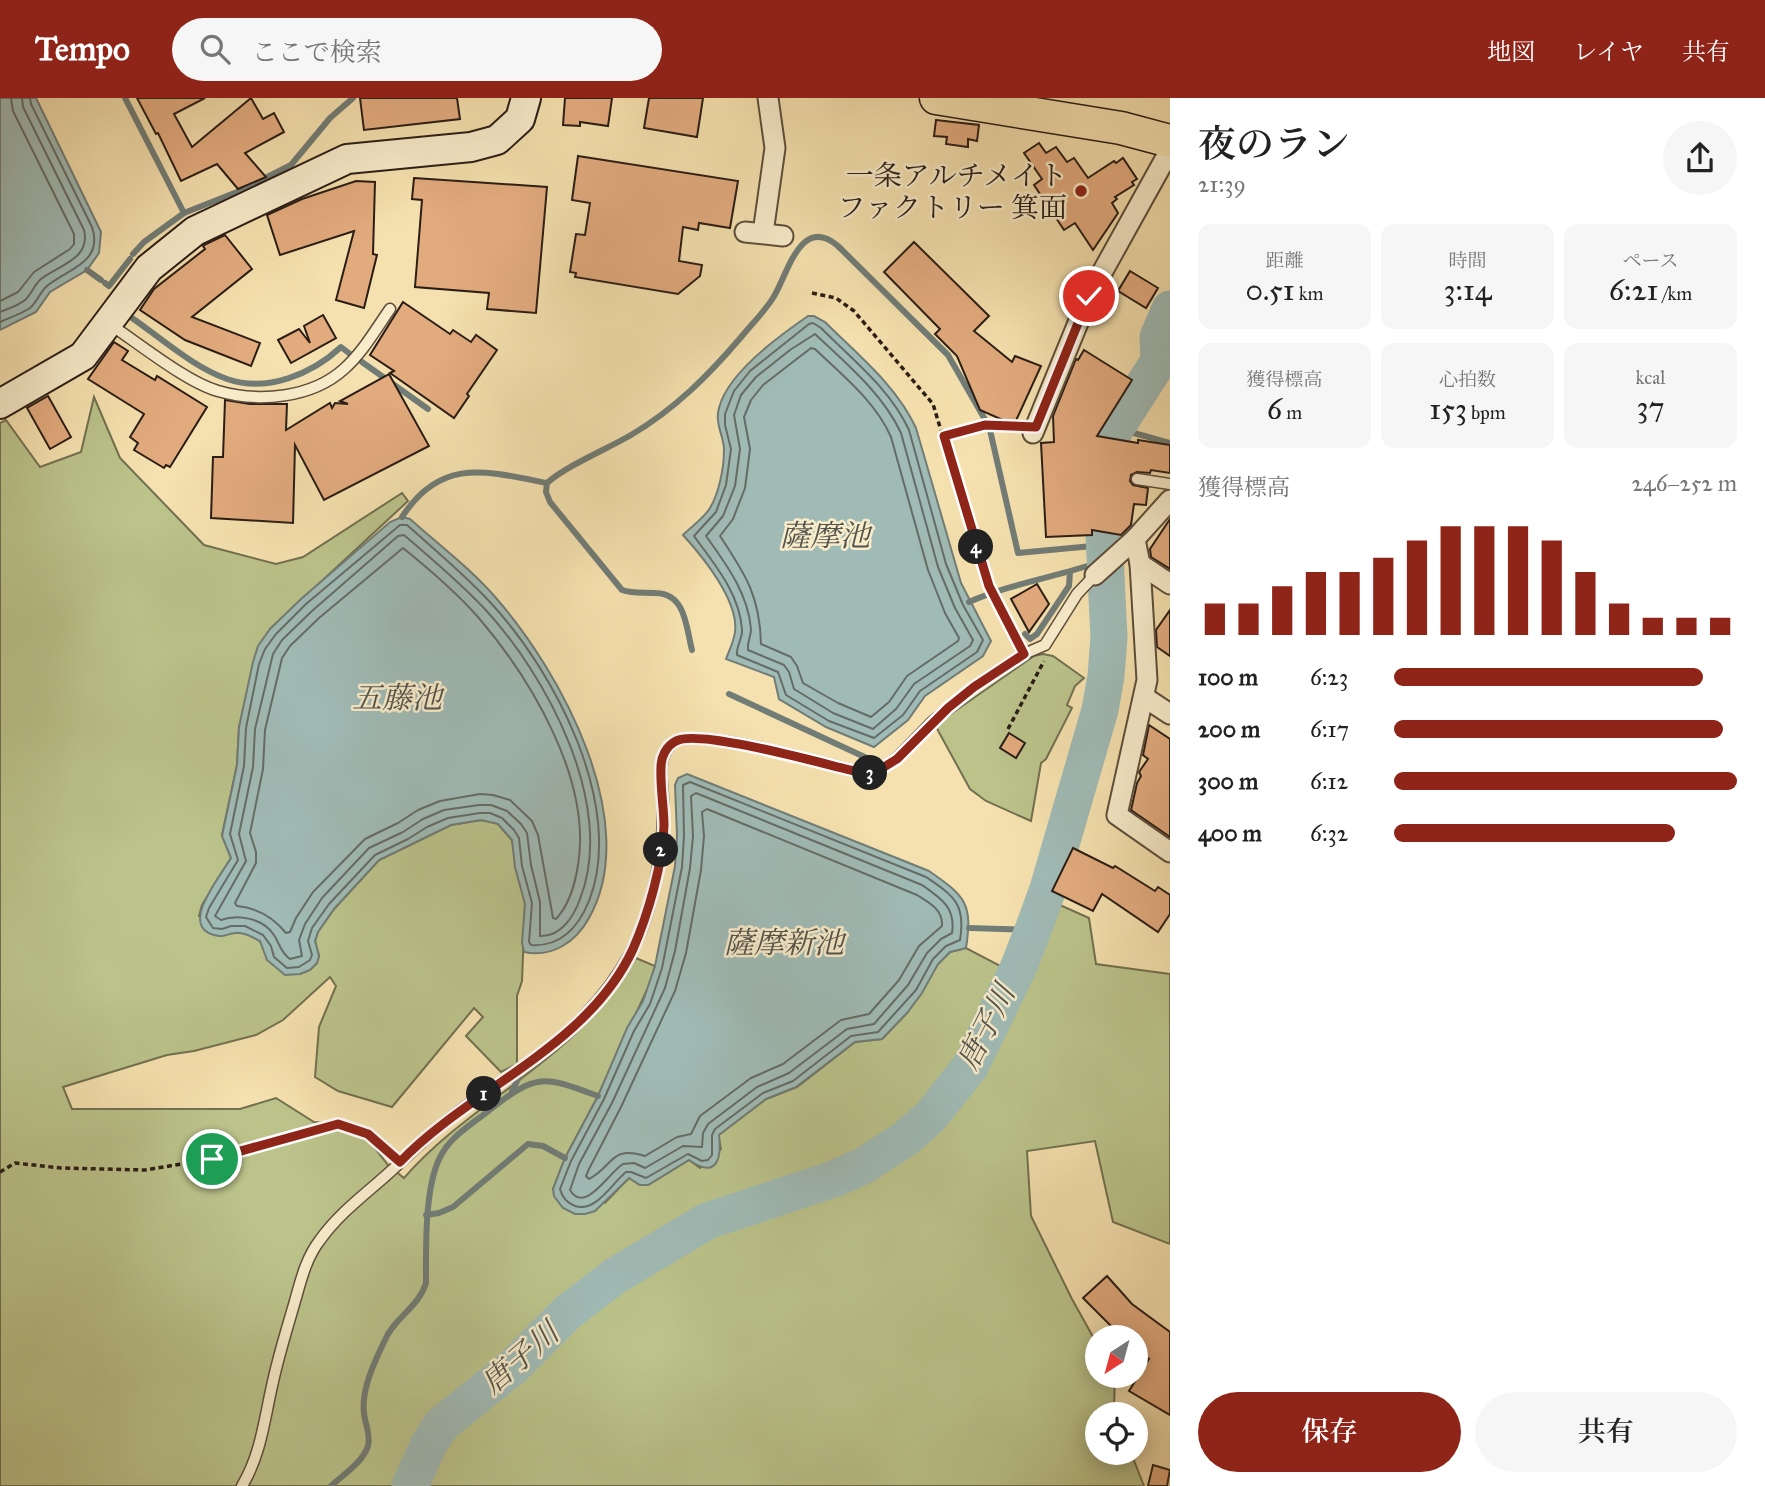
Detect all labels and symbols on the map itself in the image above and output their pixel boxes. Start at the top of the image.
place label: 一条アルチメイト ファクトリー 箕面 [838,158,1067,225]
marker: 一条アルチメイト ファクトリー 箕面 [1073,183,1089,199]
pin [1059,266,1119,326]
water label: 薩摩池 [780,518,873,554]
pin: 4 [958,530,993,564]
water label: 五藤池 [352,680,445,716]
pin: 3 [852,756,888,790]
pin: 2 [644,832,678,868]
water label: 薩摩新池 [724,925,847,961]
water label: 唐子川 [950,976,1024,1075]
pin: 1 [466,1076,502,1112]
pin [182,1129,242,1189]
water label: 唐子川 [474,1313,568,1401]
north arrow [1085,1325,1148,1388]

